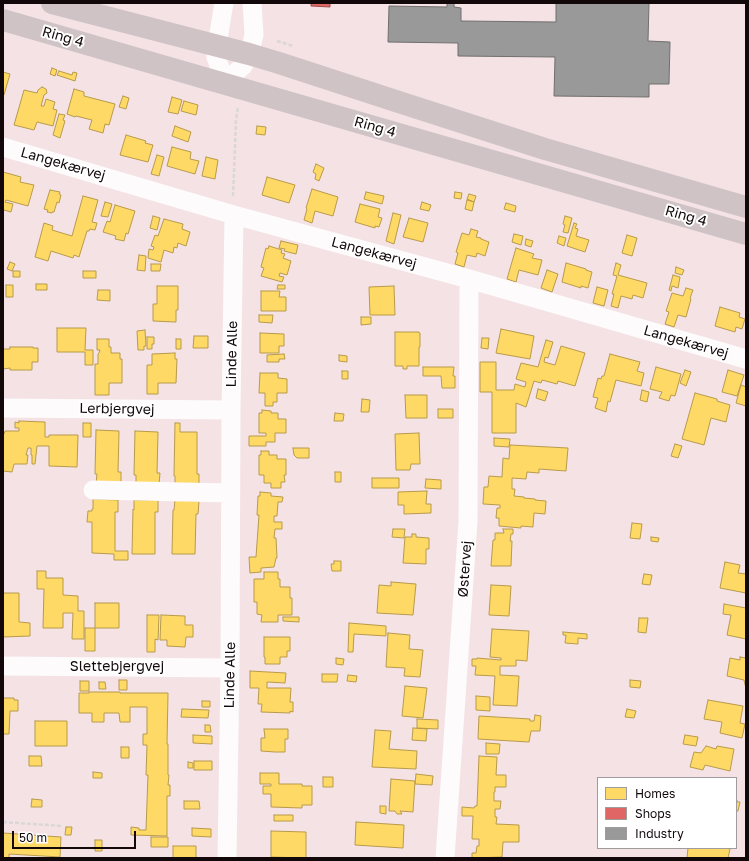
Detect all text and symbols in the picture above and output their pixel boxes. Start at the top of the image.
street label: Ring 4 [40,23,86,51]
street label: Ring 4 [352,113,398,141]
street label: Langekærvej [19,144,107,184]
street label: Ring 4 [663,202,709,230]
street label: Langekærvej [330,234,418,272]
street label: Linde Alle [223,321,241,387]
street label: Langekærvej [642,322,730,362]
street label: Lerbjergvej [79,400,155,418]
street label: Østervej [455,540,475,598]
street label: Linde Alle [221,642,239,708]
street label: Slettebjergvej [70,659,164,675]
legend [597,777,737,849]
text: Homes [635,786,675,801]
text: Shops [635,806,671,821]
scale bar [14,823,138,849]
text: Industry [635,826,684,841]
text: 50 m [19,830,47,845]

